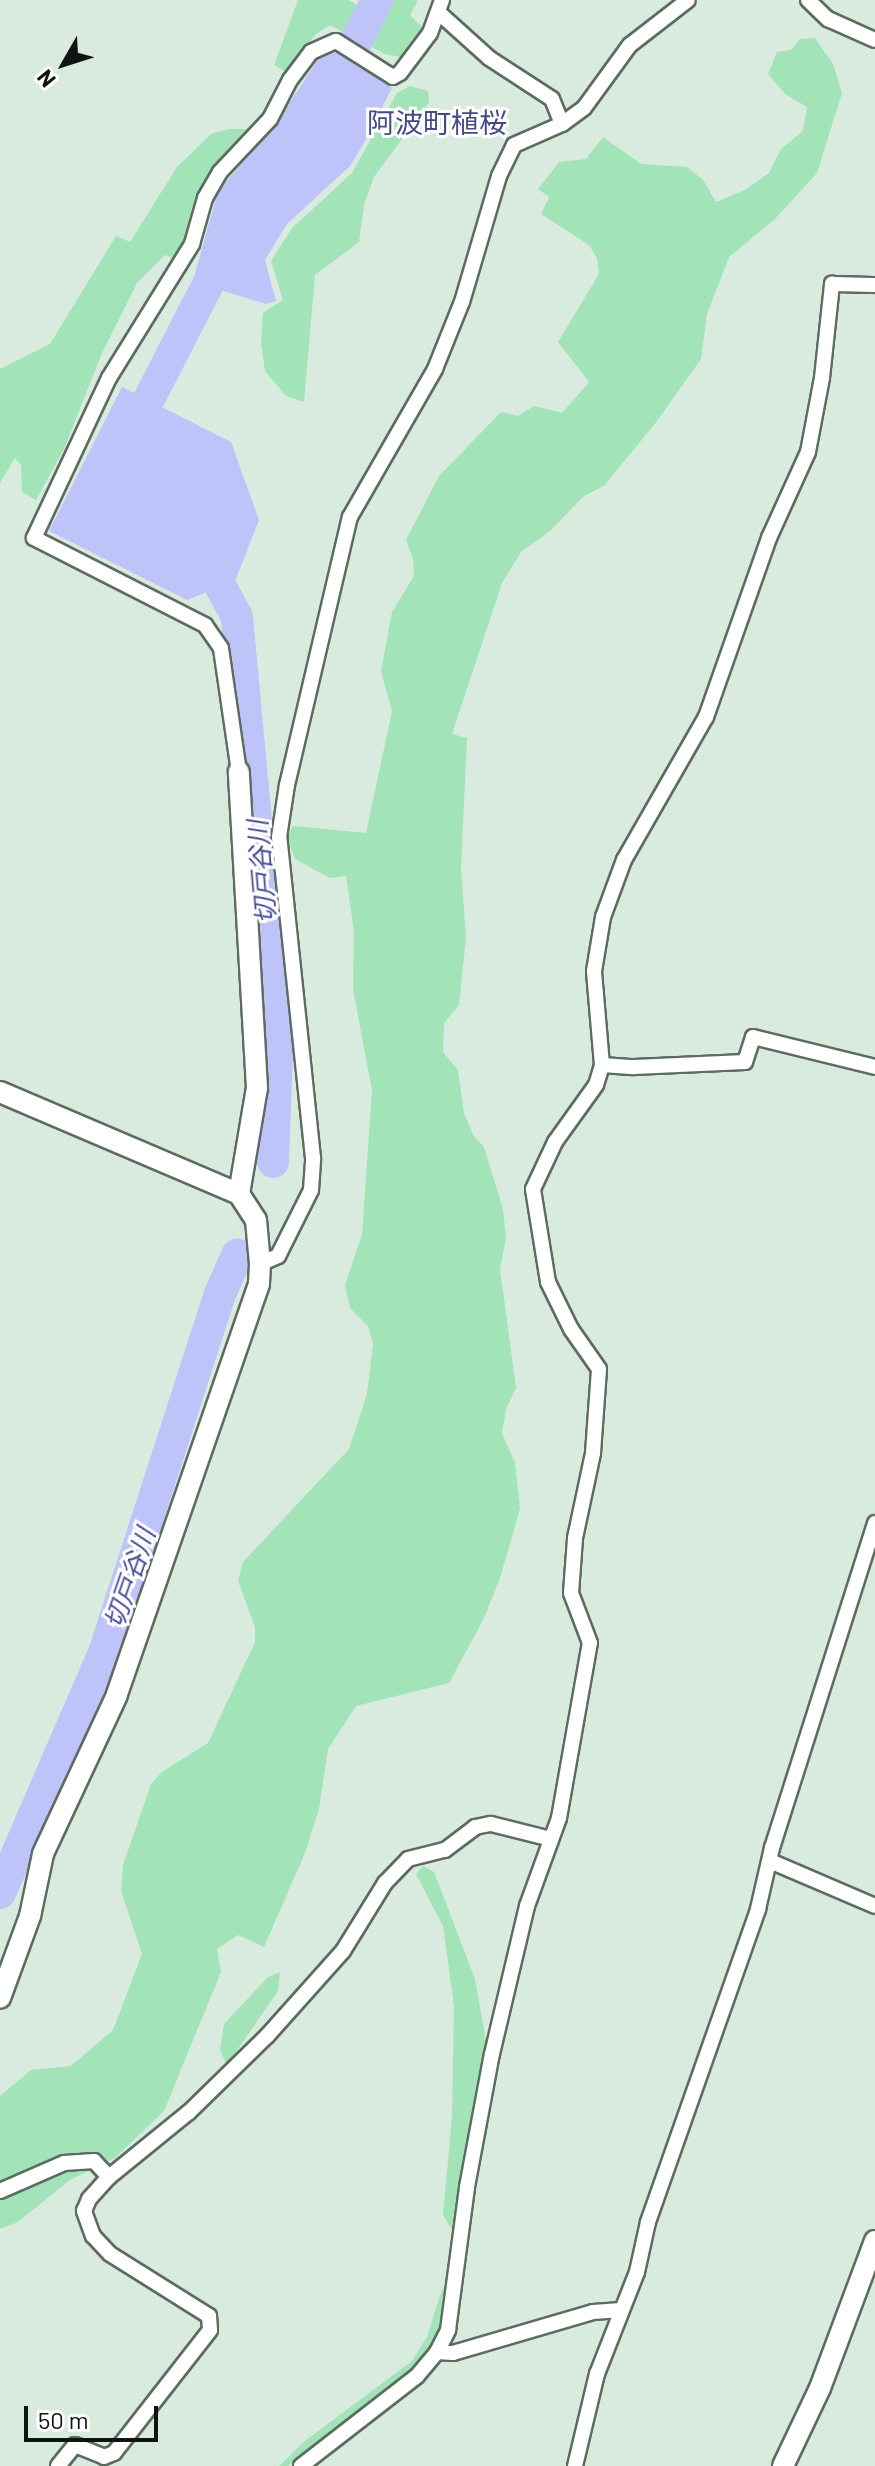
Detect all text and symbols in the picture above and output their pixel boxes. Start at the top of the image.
north arrow [24,24,104,104]
text: N [31,65,60,93]
district label: 阿波町植桜 [367,105,507,139]
water label: 切戸谷川 [241,819,281,925]
water label: 切戸谷川 [97,1524,161,1632]
scale bar [28,2390,162,2440]
text: 50 m [38,2405,89,2434]

